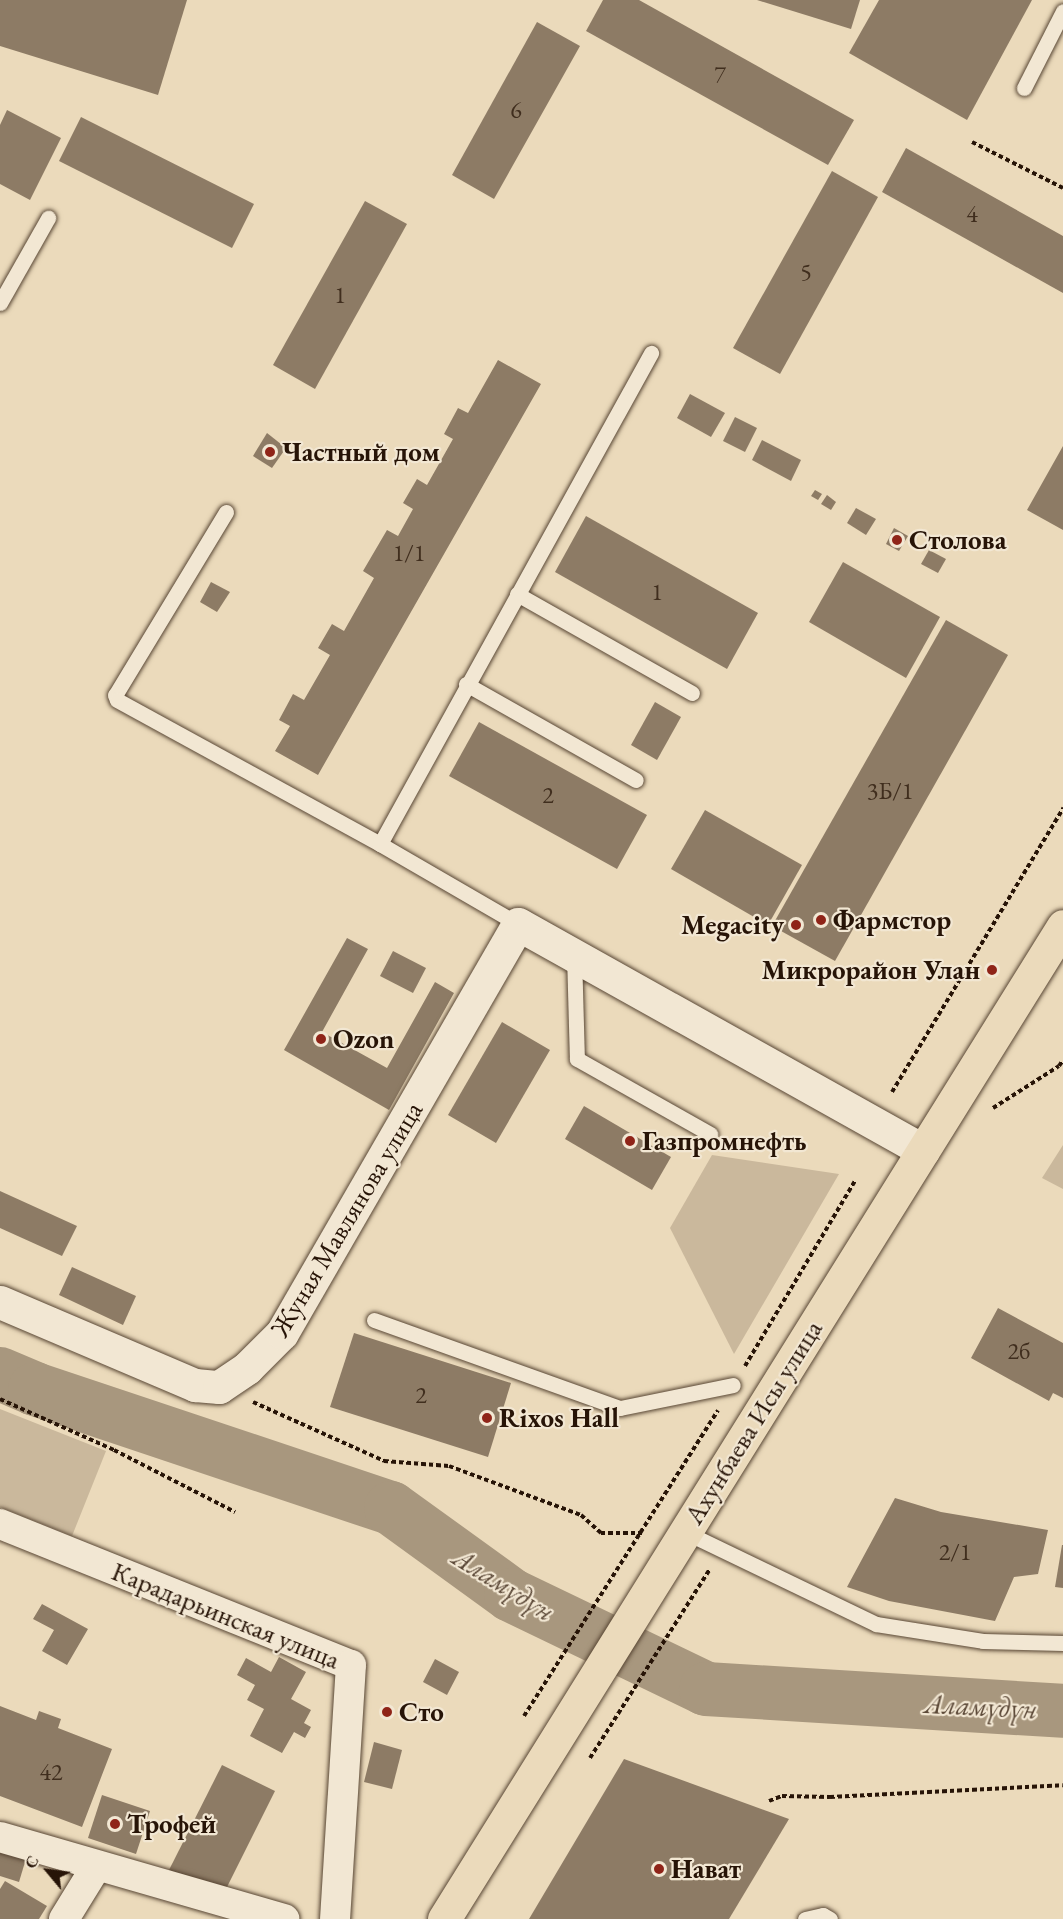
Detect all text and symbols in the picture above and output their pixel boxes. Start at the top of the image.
house number: 7 [714,61,726,89]
house number: 6 [510,96,522,124]
house number: 4 [966,200,978,228]
house number: 5 [800,258,812,286]
house number: 1 [334,281,346,309]
place label: Частный дом [282,436,440,468]
marker: Частный дом [263,445,277,459]
place label: Столова [909,524,1006,556]
marker: Столова [890,533,904,547]
house number: 1/1 [393,539,425,567]
house number: 1 [651,578,663,606]
house number: 3Б/1 [867,777,913,805]
house number: 2 [542,781,554,809]
place label: Фармстор [833,904,951,936]
place label: Megacity [681,909,784,941]
marker: Фармстор [814,913,828,927]
marker: Megacity [789,918,803,932]
place label: Микрорайон Улан [761,954,980,986]
marker: Микрорайон Улан [985,963,999,977]
place label: Ozon [333,1023,394,1055]
marker: Ozon [314,1032,328,1046]
street label: Жуная Мавлянова улица [263,1096,429,1342]
place label: Газпромнефть [642,1125,807,1157]
marker: Газпромнефть [623,1134,637,1148]
street label: Ахунбаева Исы улица [677,1314,829,1530]
house number: 2б [1008,1337,1030,1365]
house number: 2 [415,1381,427,1409]
place label: Rixos Hall [499,1402,619,1434]
marker: Rixos Hall [480,1411,494,1425]
house number: 2/1 [939,1538,971,1566]
water label: Аламүдүн [447,1540,561,1628]
street label: Карадарьинская улица [107,1554,345,1676]
water label: Аламүдүн [923,1686,1039,1726]
place label: Сто [399,1696,444,1728]
marker: Сто [380,1705,394,1719]
house number: 42 [39,1758,63,1786]
place label: Трофей [127,1808,216,1840]
marker: Трофей [108,1817,122,1831]
north arrow [18,1841,78,1901]
text: С [20,1852,44,1872]
place label: Нават [671,1853,741,1885]
marker: Нават [652,1862,666,1876]

